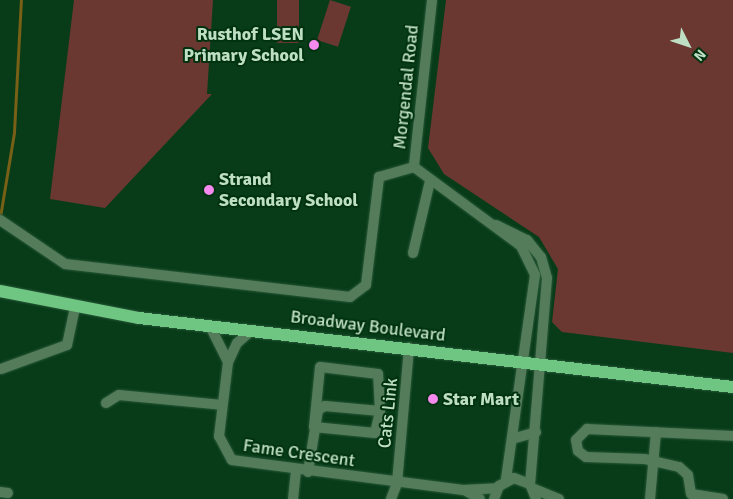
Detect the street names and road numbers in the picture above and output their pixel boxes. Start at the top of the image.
street label: Morgendal Road [389,24,423,150]
street label: Broadway Boulevard [289,306,447,346]
street label: Cats Link [374,377,402,449]
street label: Fame Crescent [242,434,356,472]

